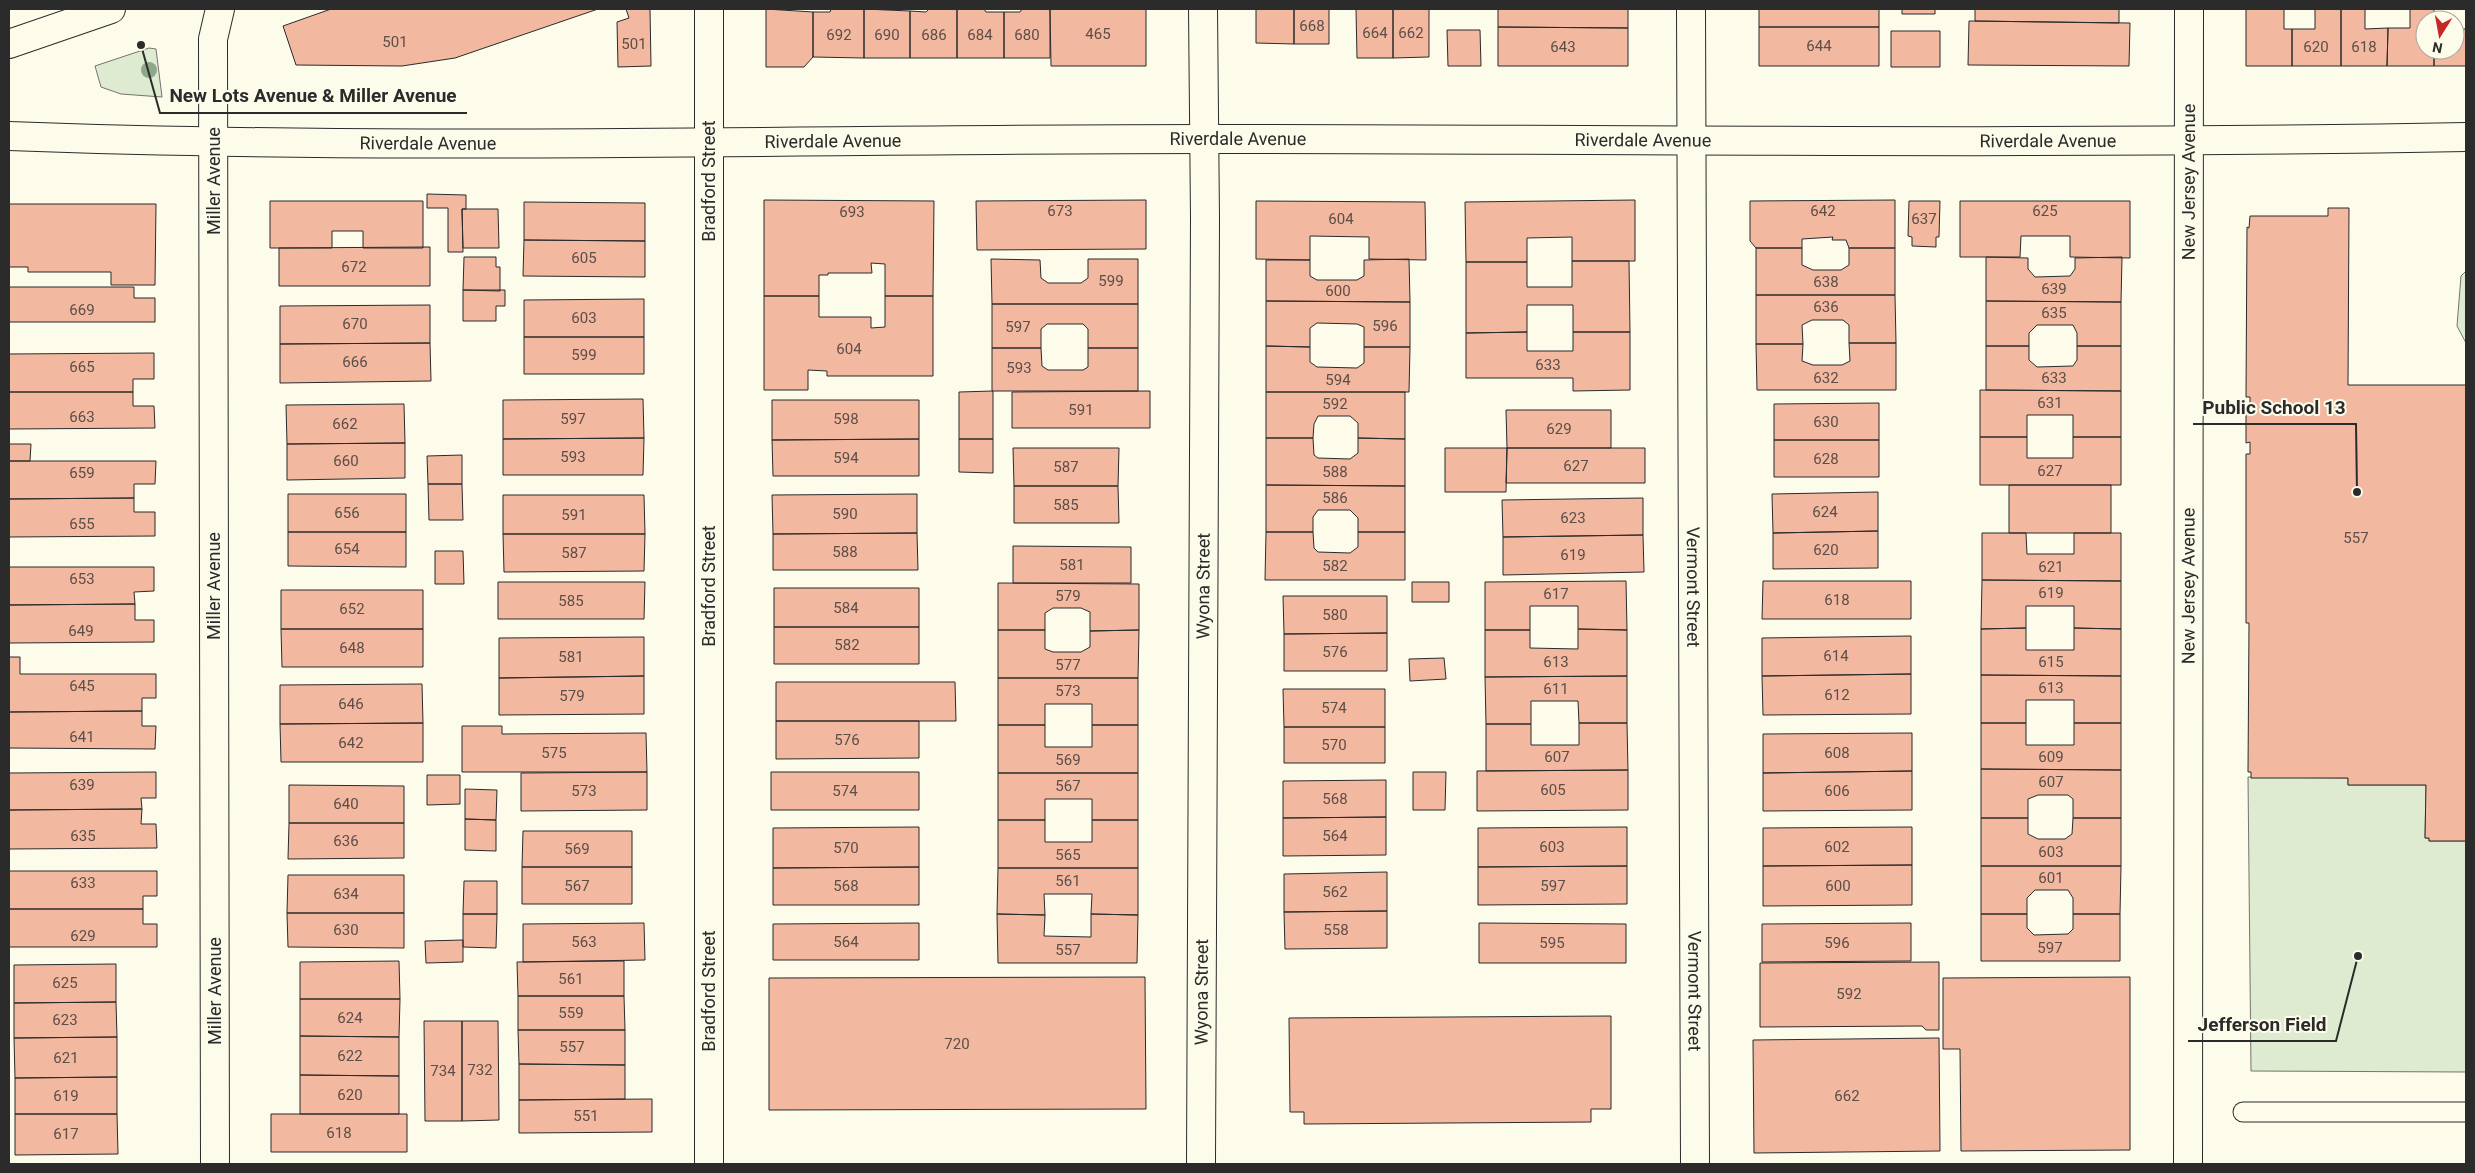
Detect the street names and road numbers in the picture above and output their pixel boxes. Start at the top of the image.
street label: New Jersey Avenue [2178,104,2199,260]
street label: Bradford Street [698,120,719,242]
street label: Miller Avenue [203,127,224,235]
street label: Riverdale Avenue [1169,128,1306,149]
street label: Riverdale Avenue [1574,129,1711,151]
street label: Riverdale Avenue [764,130,901,152]
street label: Riverdale Avenue [1979,130,2116,151]
street label: Riverdale Avenue [359,132,496,154]
street label: New Jersey Avenue [2177,508,2199,664]
street label: Bradford Street [698,525,719,647]
street label: Vermont Street [1683,527,1704,647]
street label: Miller Avenue [203,532,224,640]
street label: Wyona Street [1192,533,1214,639]
street label: Bradford Street [698,930,719,1052]
street label: Vermont Street [1684,931,1706,1051]
street label: Miller Avenue [204,937,225,1045]
street label: Wyona Street [1191,939,1212,1045]

